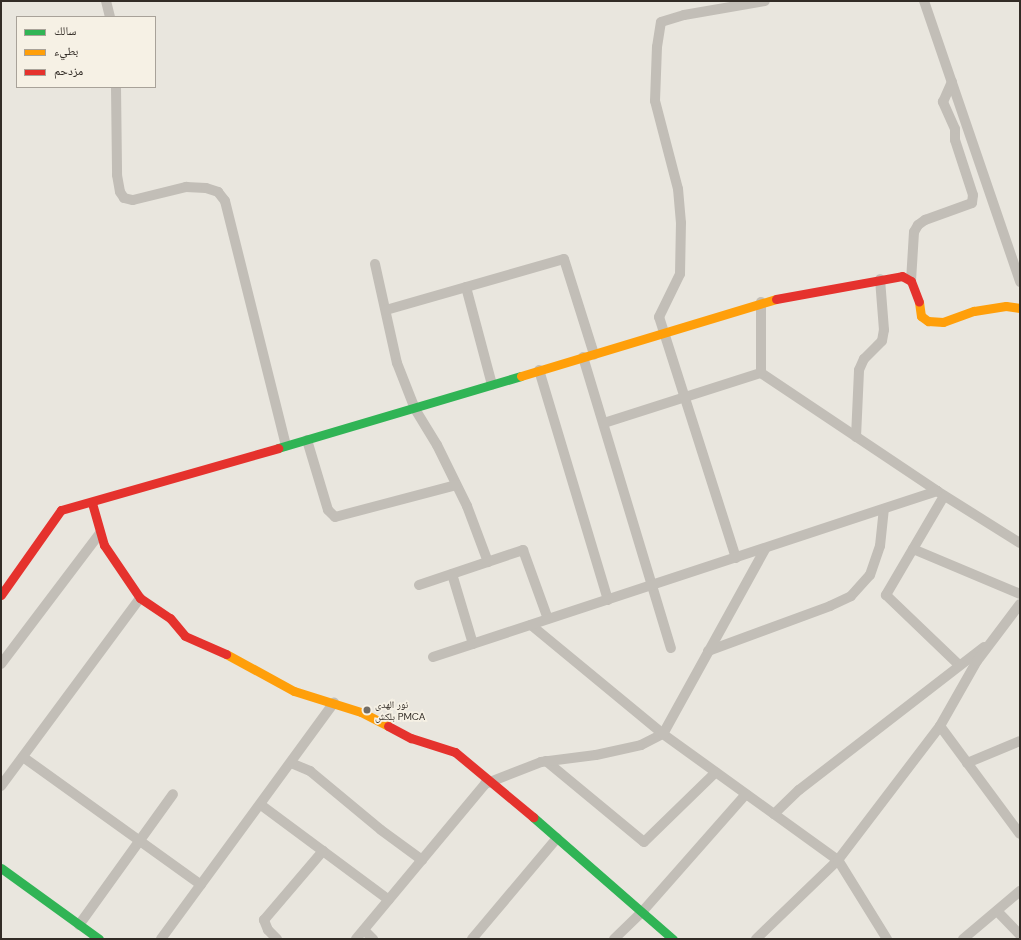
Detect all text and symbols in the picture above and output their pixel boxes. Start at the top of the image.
legend [16,16,156,88]
text: سالك [54,23,76,39]
text: بطيء [54,43,78,59]
text: مزدحم [54,63,83,79]
place label: نور الهدى بلكش PMCA [375,698,425,722]
marker: نور الهدى بلكش PMCA [362,705,372,715]

